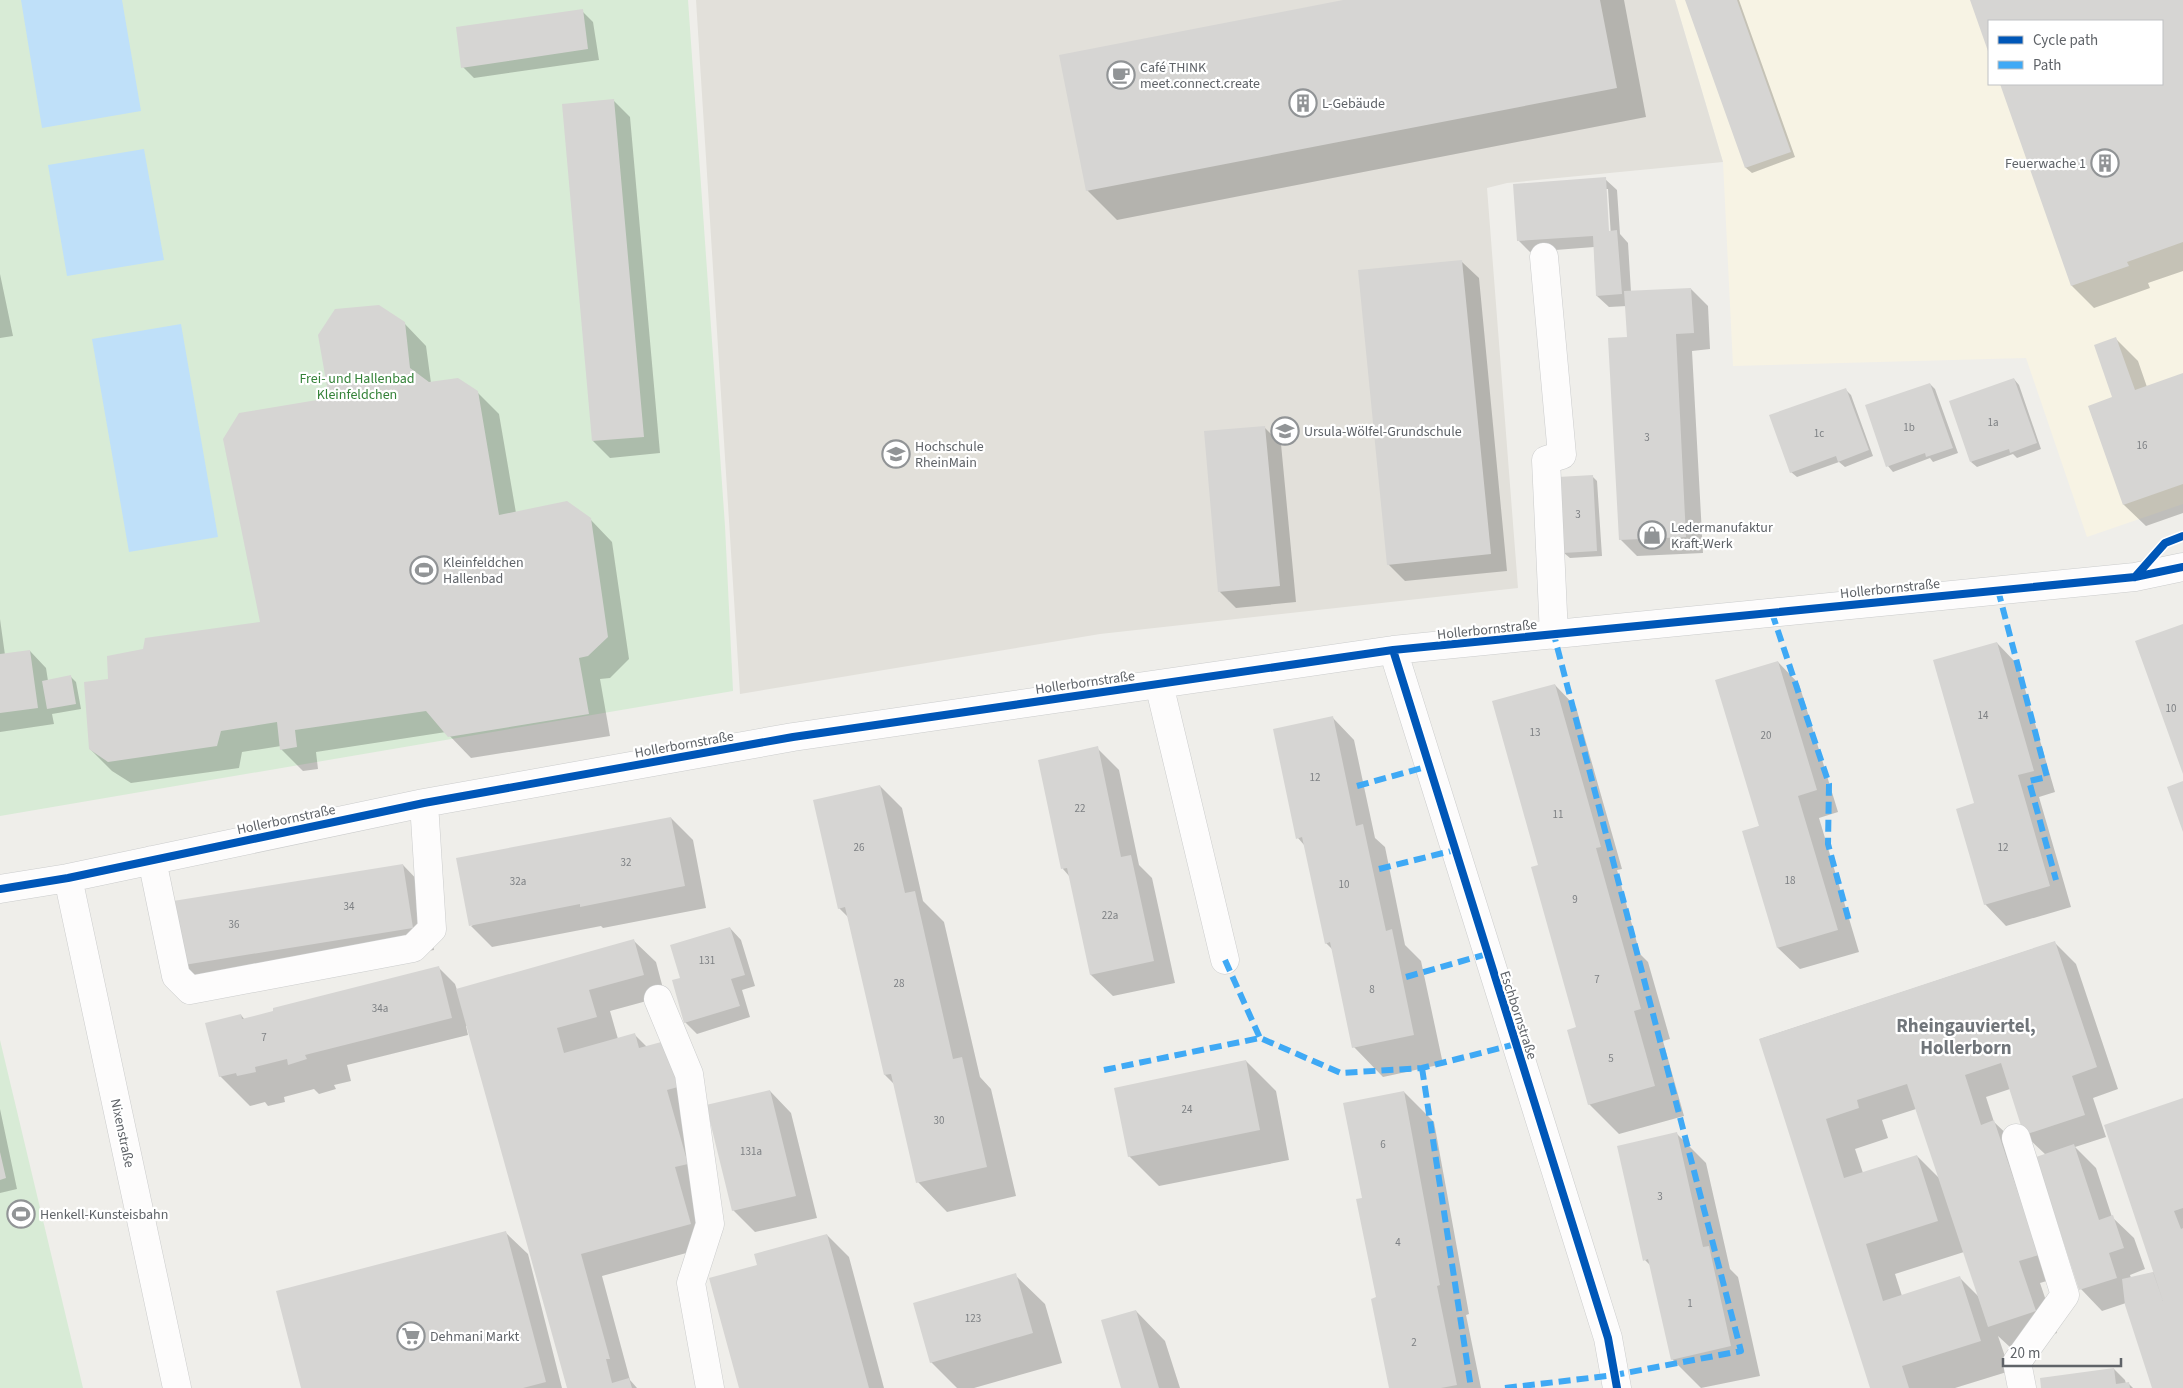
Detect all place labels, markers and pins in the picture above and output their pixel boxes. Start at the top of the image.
place label: Café THINK meet.connect.create [1140,58,1260,94]
cafe icon: Café THINK meet.connect.create [1106,60,1136,90]
building icon: L-Gebäude [1288,88,1318,118]
place label: L-Gebäude [1322,94,1385,114]
building icon: Feuerwache 1 [2090,148,2120,178]
place label: Feuerwache 1 [2005,154,2086,174]
school or university icon: Ursula-Wölfel-Grundschule [1270,416,1300,446]
place label: Ursula-Wölfel-Grundschule [1304,422,1462,442]
place label: Hochschule RheinMain [915,437,984,473]
school or university icon: Hochschule RheinMain [881,439,911,469]
place label: Ledermanufaktur Kraft-Werk [1671,518,1773,554]
shop icon: Ledermanufaktur Kraft-Werk [1637,520,1667,550]
place label: Kleinfeldchen Hallenbad [443,553,524,589]
sports icon: Kleinfeldchen Hallenbad [409,555,439,585]
sports icon: Henkell-Kunsteisbahn [6,1199,36,1229]
place label: Henkell-Kunsteisbahn [40,1205,168,1225]
supermarket icon: Dehmani Markt [396,1321,426,1351]
place label: Dehmani Markt [430,1327,519,1347]

